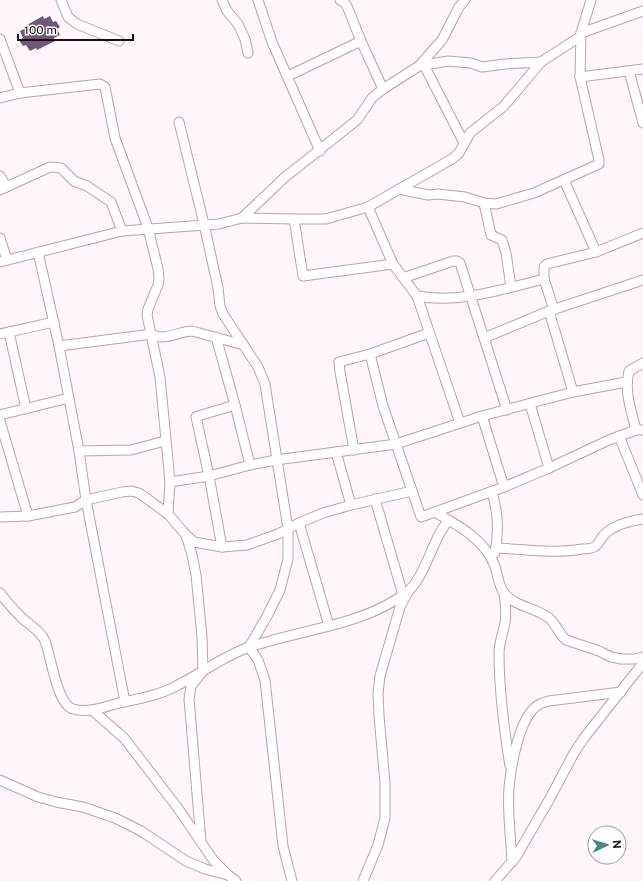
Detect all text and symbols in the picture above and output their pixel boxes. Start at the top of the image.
scale bar [18,16,133,42]
text: 100 m [24,23,57,37]
north arrow [587,825,627,865]
text: N [611,840,623,849]

